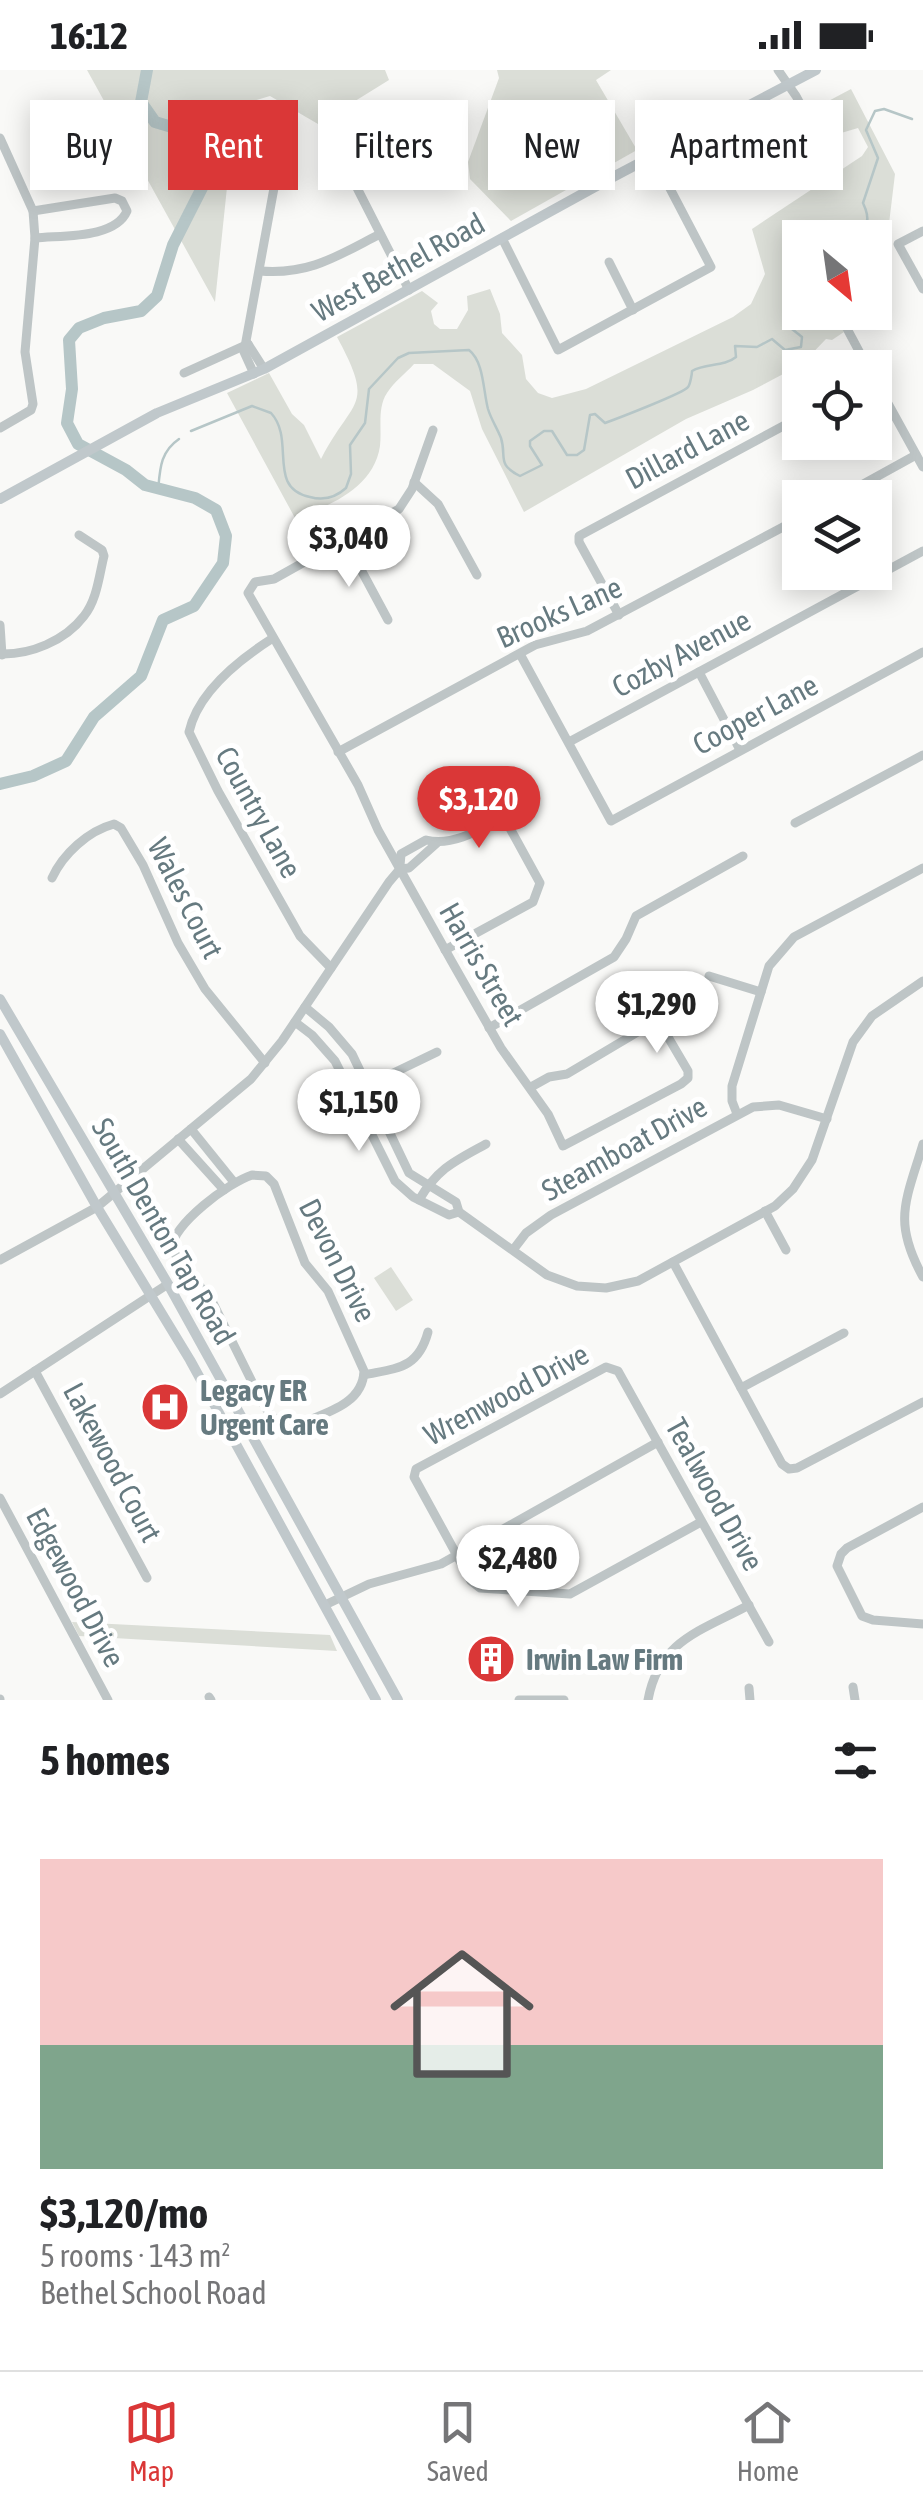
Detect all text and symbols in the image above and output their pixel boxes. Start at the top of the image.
text: 16:12 [50,14,128,57]
chip: Buy [30,100,148,190]
chip: Rent [168,100,298,190]
chip: Filters [318,100,468,190]
chip: New [488,100,615,190]
chip: Apartment [635,100,843,190]
street label: West Bethel Road [306,206,490,328]
north arrow [782,220,892,330]
map controls [782,220,892,590]
button: locate [782,350,892,460]
street label: Dillard Lane [620,402,754,496]
button: layers [782,480,892,590]
pin: $3,040 [268,505,430,590]
text: $3,040 [309,519,389,556]
street label: Brooks Lane [491,569,627,655]
street label: Cozby Avenue [606,602,756,704]
street label: Cooper Lane [687,667,823,761]
street label: Country Lane [209,741,309,883]
pin: $3,120 [398,766,560,851]
text: $3,120 [439,780,519,817]
street label: Wales Court [141,832,231,964]
street label: Harris Street [433,896,531,1032]
pin: $1,290 [576,971,738,1056]
text: $1,290 [617,985,697,1022]
pin: $1,150 [278,1069,440,1154]
text: $1,150 [319,1083,399,1120]
street label: Steamboat Drive [536,1089,712,1207]
street label: South Denton Tap Road [85,1112,243,1350]
street label: Devon Drive [293,1193,383,1327]
street label: Wrenwood Drive [418,1336,594,1452]
place label: Legacy ER Urgent Care [200,1373,329,1441]
street label: Lakewood Court [57,1377,169,1547]
hospital icon: Legacy ER Urgent Care [139,1381,191,1433]
street label: Tealwood Drive [659,1412,771,1576]
street label: Edgewood Drive [20,1502,132,1672]
pin: $2,480 [437,1525,599,1610]
text: $2,480 [478,1539,558,1576]
building icon: Irwin Law Firm [465,1633,517,1685]
place label: Irwin Law Firm [526,1642,683,1676]
icon: filters [828,1733,883,1788]
text: 5 homes [40,1736,170,1784]
icon: home [372,1924,552,2104]
text: $3,120/mo [40,2189,208,2237]
text: 5 rooms · 143 m² [40,2237,230,2274]
text: Bethel School Road [40,2274,267,2311]
tab: Map [124,2395,179,2487]
tab: Saved [427,2395,489,2487]
tab: Home [737,2395,799,2487]

